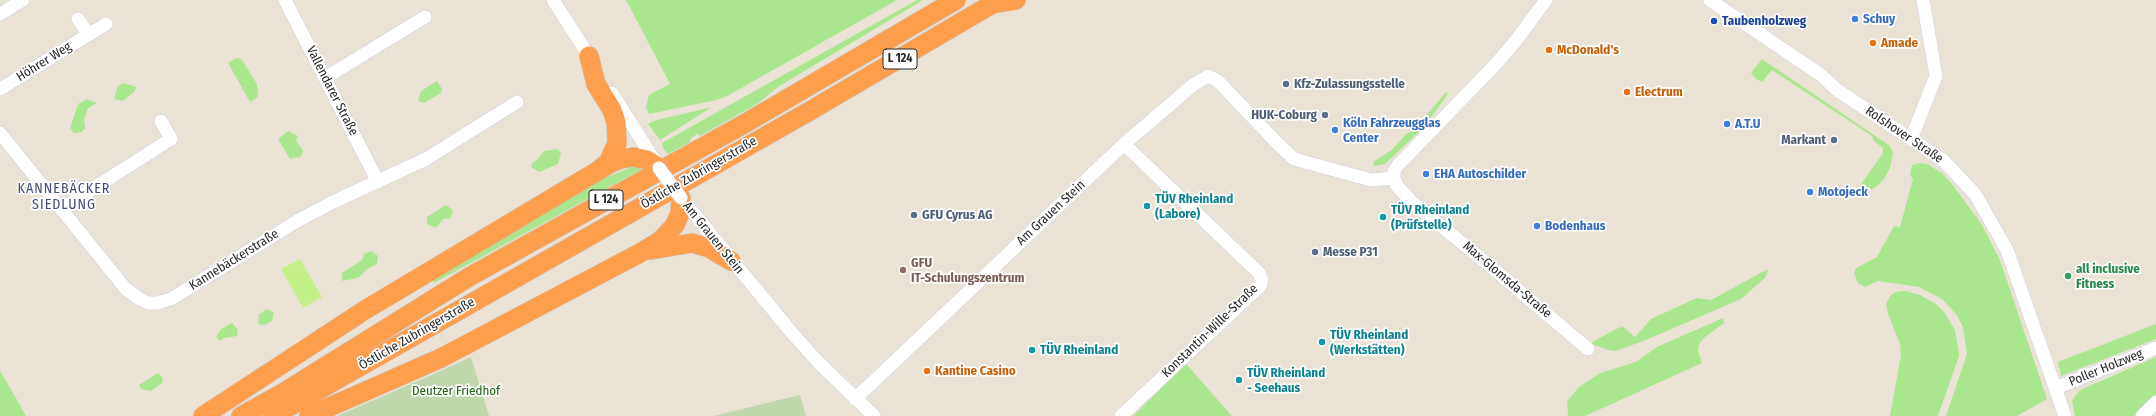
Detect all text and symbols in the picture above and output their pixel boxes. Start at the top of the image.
place label: Schuy [1863,11,1895,27]
place label: Taubenholzweg [1722,13,1806,29]
marker: Schuy [1850,14,1860,24]
marker: Taubenholzweg [1709,16,1719,26]
place label: Amade [1881,35,1918,51]
marker: Amade [1868,38,1878,48]
street label: Höhrer Weg [14,39,74,85]
place label: McDonald's [1557,42,1619,58]
street label: Vallendarer Straße [303,44,361,138]
marker: McDonald's [1544,45,1554,55]
road number: L 124 [883,49,917,69]
place label: Kfz-Zulassungsstelle [1294,76,1405,92]
marker: Kfz-Zulassungsstelle [1281,79,1291,89]
place label: Electrum [1635,84,1683,100]
marker: Electrum [1622,87,1632,97]
street label: Rolshover Straße [1862,103,1946,167]
place label: HUK-Coburg [1251,107,1317,123]
marker: HUK-Coburg [1320,110,1330,120]
place label: Köln Fahrzeugglas Center [1343,115,1440,146]
place label: A.T.U [1735,116,1760,132]
marker: A.T.U [1722,119,1732,129]
marker: Köln Fahrzeugglas Center [1330,125,1340,135]
place label: Markant [1781,132,1826,148]
street label: Östliche Zubringerstraße [638,133,760,213]
marker: Markant [1829,135,1839,145]
place label: EHA Autoschilder [1434,166,1526,182]
marker: EHA Autoschilder [1421,169,1431,179]
street label: Am Grauen Stein [1013,177,1089,249]
district label: KANNEBÄCKER SIEDLUNG [18,181,110,214]
place label: Motojeck [1818,184,1868,200]
marker: Motojeck [1805,187,1815,197]
road number: L 124 [589,190,623,210]
place label: TÜV Rheinland (Labore) [1155,191,1233,222]
street label: Am Grauen Stein [679,199,747,277]
marker: TÜV Rheinland (Labore) [1142,201,1152,211]
place label: TÜV Rheinland (Prüfstelle) [1391,202,1469,233]
place label: GFU Cyrus AG [922,207,993,223]
marker: GFU Cyrus AG [909,210,919,220]
marker: TÜV Rheinland (Prüfstelle) [1378,212,1388,222]
place label: Bodenhaus [1545,218,1605,234]
marker: Bodenhaus [1532,221,1542,231]
street label: Kannebäckerstraße [186,226,282,294]
street label: Max-Glomsda-Straße [1460,238,1554,322]
place label: Messe P31 [1323,244,1378,260]
marker: Messe P31 [1310,247,1320,257]
place label: GFU IT-Schulungszentrum [911,255,1024,286]
place label: all inclusive Fitness [2076,261,2140,292]
marker: GFU IT-Schulungszentrum [898,265,908,275]
marker: all inclusive Fitness [2063,271,2073,281]
street label: Konstantin-Wille-Straße [1159,281,1261,381]
street label: Östliche Zubringerstraße [356,294,478,374]
place label: TÜV Rheinland (Werkstätten) [1330,327,1408,358]
marker: TÜV Rheinland (Werkstätten) [1317,337,1327,347]
place label: TÜV Rheinland [1040,342,1118,358]
marker: TÜV Rheinland [1027,345,1037,355]
street label: Poller Holzweg [2067,346,2145,390]
place label: Kantine Casino [935,363,1016,379]
place label: TÜV Rheinland - Seehaus [1247,365,1325,396]
marker: Kantine Casino [922,366,932,376]
marker: TÜV Rheinland - Seehaus [1234,375,1244,385]
park label: Deutzer Friedhof [412,383,500,399]

